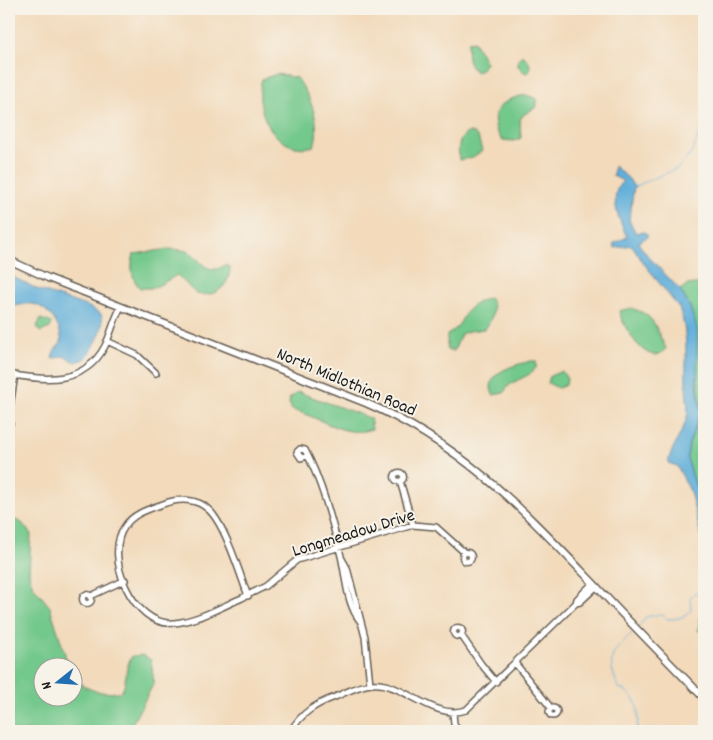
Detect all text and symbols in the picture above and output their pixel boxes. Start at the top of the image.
street label: North Midlothian Road [272,343,420,424]
street label: Longmeadow Drive [289,504,418,565]
north arrow [32,658,82,708]
text: N [37,679,58,691]

